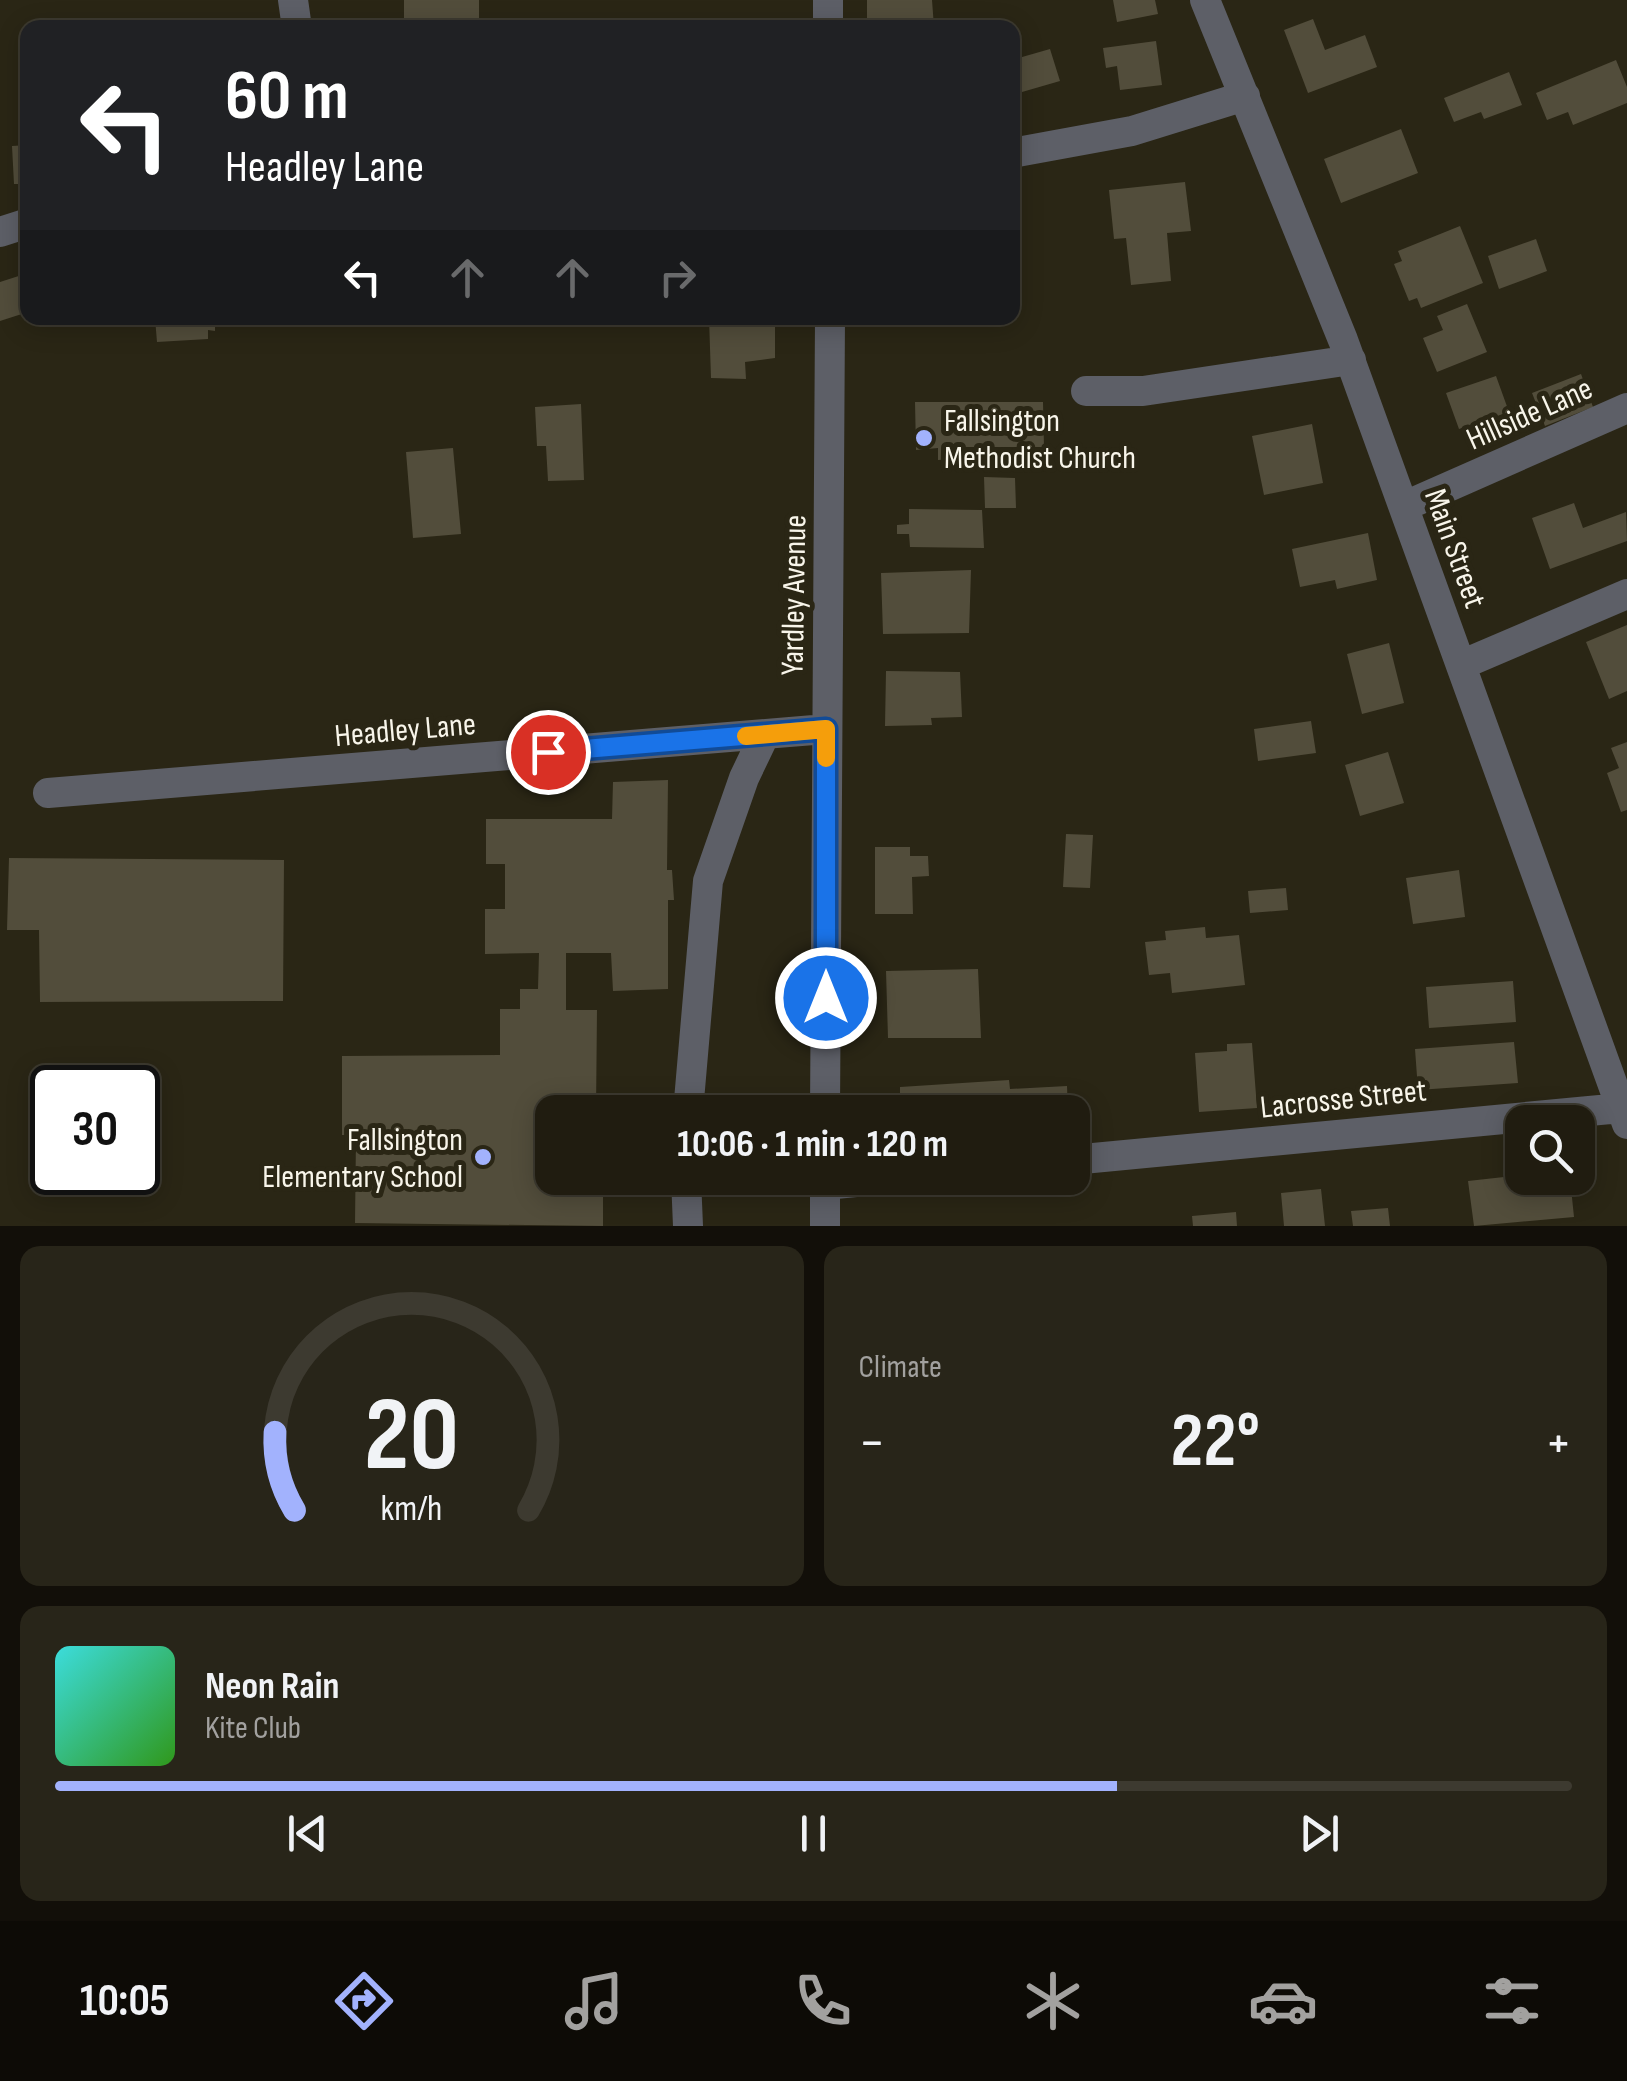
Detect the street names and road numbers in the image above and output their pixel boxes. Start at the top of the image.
street label: Hillside Lane [1461,369,1599,459]
street label: Main Street [1415,484,1494,613]
street label: Yardley Avenue [774,514,815,676]
street label: Headley Lane [333,705,477,756]
street label: Lacrosse Street [1258,1071,1428,1128]

